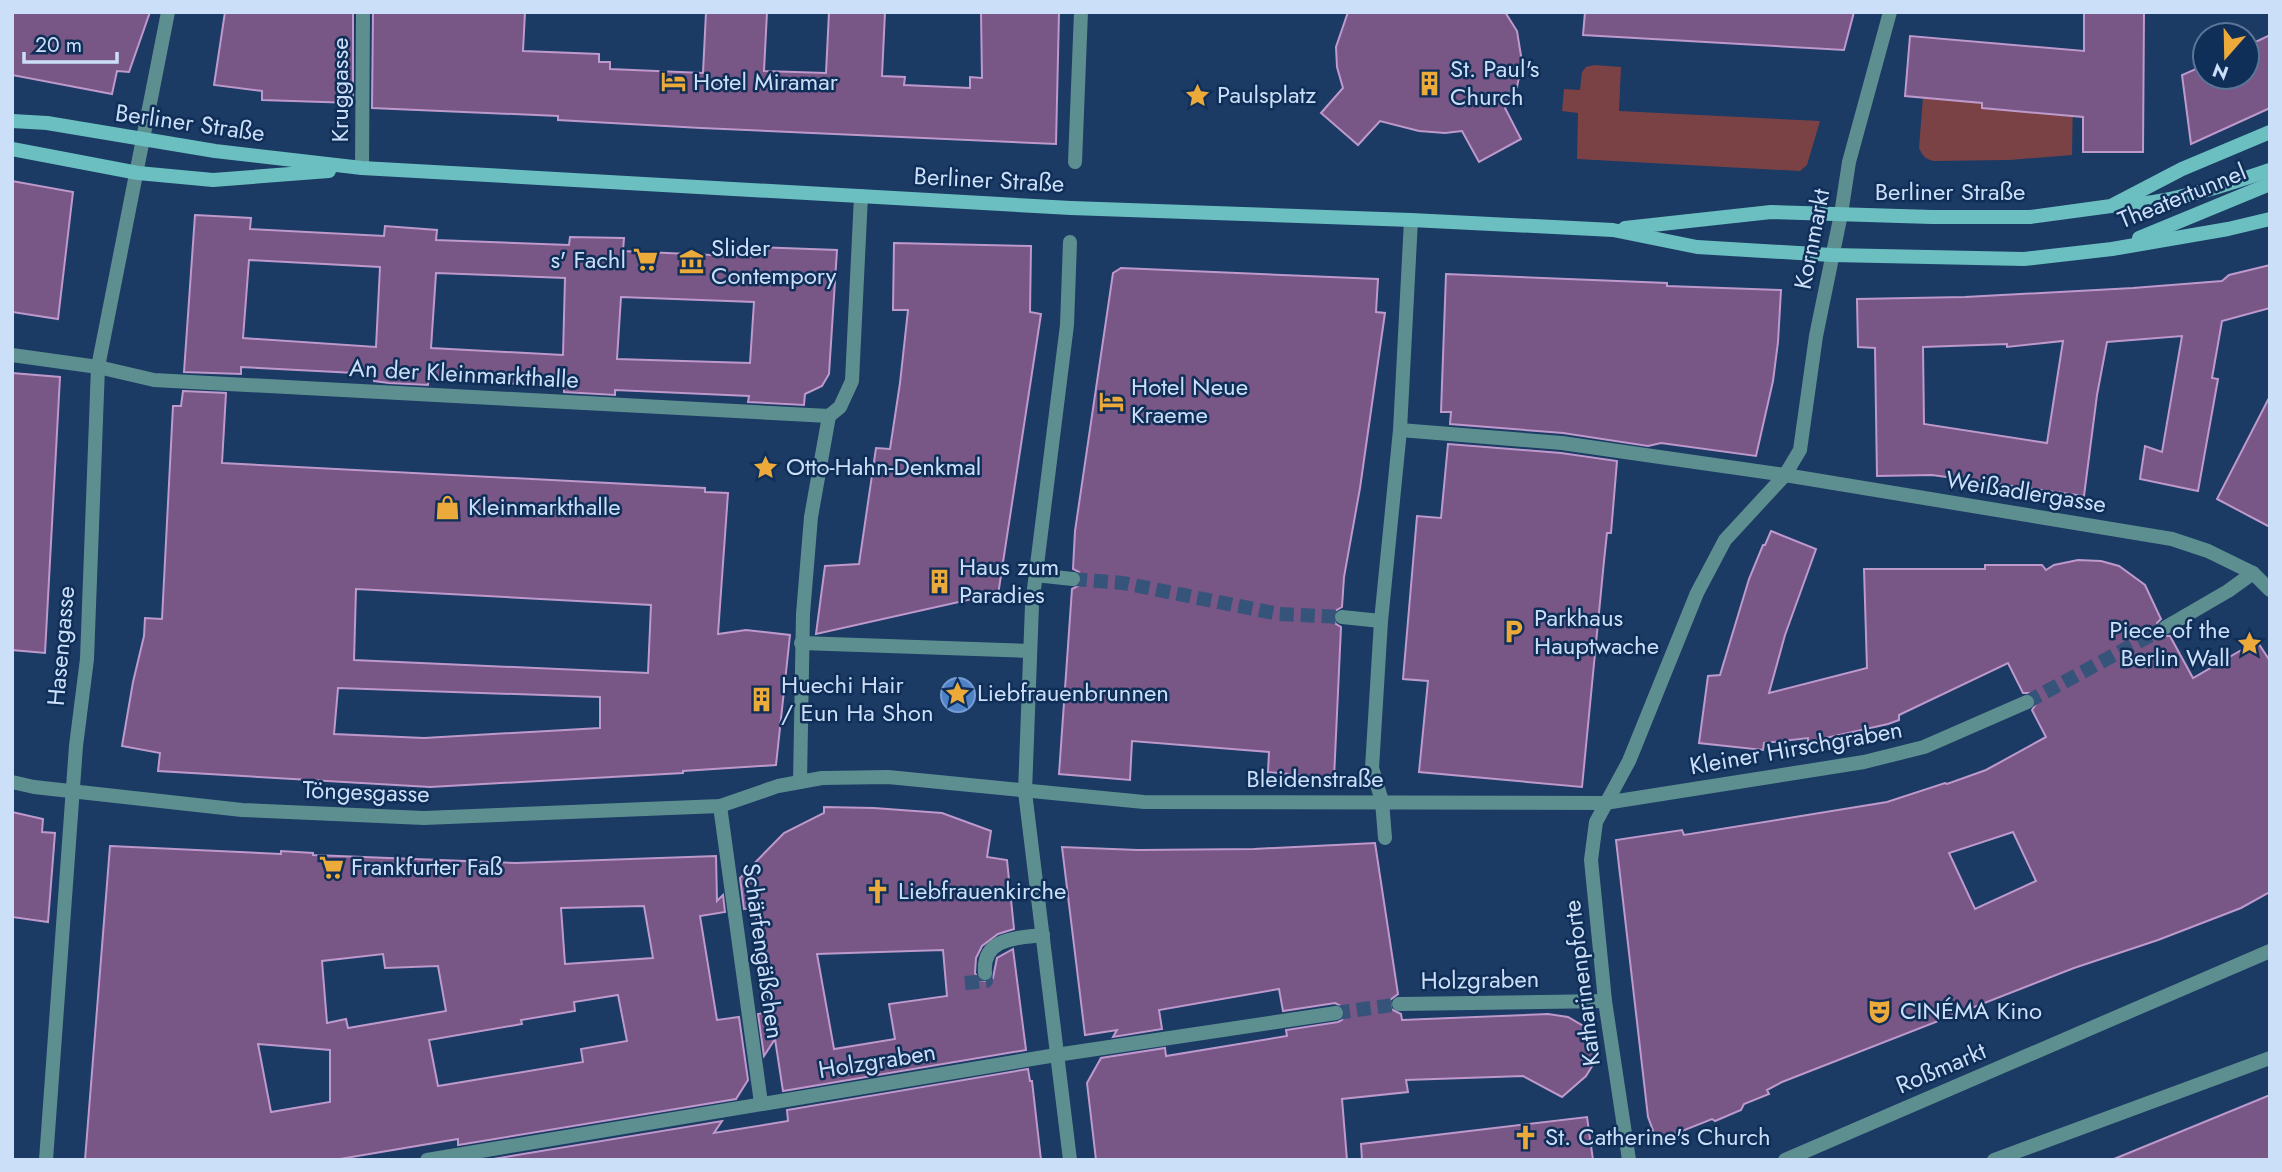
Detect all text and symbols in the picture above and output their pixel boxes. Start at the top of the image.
scale bar [24,21,117,65]
north arrow [2191,21,2261,91]
text: 20 m [35,30,82,60]
street label: Kruggasse [322,38,357,143]
place label: St. Paul's Church [1450,51,1540,114]
text: N [2209,56,2232,87]
place label: Hotel Miramar [693,64,839,99]
hotel icon: Hotel Miramar [659,68,687,96]
building icon: St. Paul's Church [1416,69,1444,97]
place label: Paulsplatz [1217,77,1316,112]
place icon: Paulsplatz [1183,81,1211,109]
street label: Berliner Straße [113,95,267,150]
street label: Theatertunnel [2112,154,2251,237]
street label: Berliner Straße [913,158,1065,201]
street label: Berliner Straße [1875,174,2025,209]
street label: Kornmarkt [1785,185,1838,292]
place label: Slider Contempory [711,230,837,293]
place label: s' Fachl [551,242,626,277]
supermarket icon: s' Fachl [632,246,660,274]
museum icon: Slider Contempory [677,248,705,276]
street label: An der Kleinmarkthalle [348,350,580,397]
place label: Hotel Neue Kraeme [1131,369,1248,432]
hotel icon: Hotel Neue Kraeme [1097,387,1125,415]
place label: Otto-Hahn-Denkmal [786,449,981,484]
place icon: Otto-Hahn-Denkmal [752,453,780,481]
street label: Weißadlergasse [1943,462,2109,521]
place label: Kleinmarkthalle [468,489,621,524]
shop icon: Kleinmarkthalle [434,493,462,521]
place label: Haus zum Paradies [959,549,1059,612]
building icon: Haus zum Paradies [925,567,953,595]
street label: Hasengasse [38,585,83,707]
place label: Parkhaus Hauptwache [1534,600,1659,663]
place label: Piece of the Berlin Wall [2109,612,2230,675]
parking icon: Parkhaus Hauptwache [1500,618,1528,646]
place icon: Piece of the Berlin Wall [2236,630,2264,658]
place label: Huechi Hair / Eun Ha Shon [781,667,934,730]
place label: Liebfrauenbrunnen [977,675,1169,710]
place icon: Liebfrauenbrunnen [943,679,971,707]
building icon: Huechi Hair / Eun Ha Shon [747,685,775,713]
street label: Kleiner Hirschgraben [1687,712,1905,783]
street label: Bleidenstraße [1246,761,1384,796]
street label: Töngesgasse [302,772,430,811]
place label: Frankfurter Faß [351,849,503,884]
supermarket icon: Frankfurter Faß [317,853,345,881]
street label: Schärfengäßchen [734,861,793,1041]
place label: Liebfrauenkirche [898,873,1066,908]
church icon: Liebfrauenkirche [864,877,892,905]
street label: Katharinenpforte [1554,898,1609,1068]
street label: Holzgraben [1420,961,1540,998]
place label: CINÉMA Kino [1900,993,2042,1028]
theatre icon: CINÉMA Kino [1866,997,1894,1025]
street label: Roßmarkt [1890,1033,1992,1102]
street label: Holzgraben [816,1034,938,1087]
place label: St. Catherine's Church [1545,1119,1771,1154]
church icon: St. Catherine's Church [1511,1123,1539,1151]

